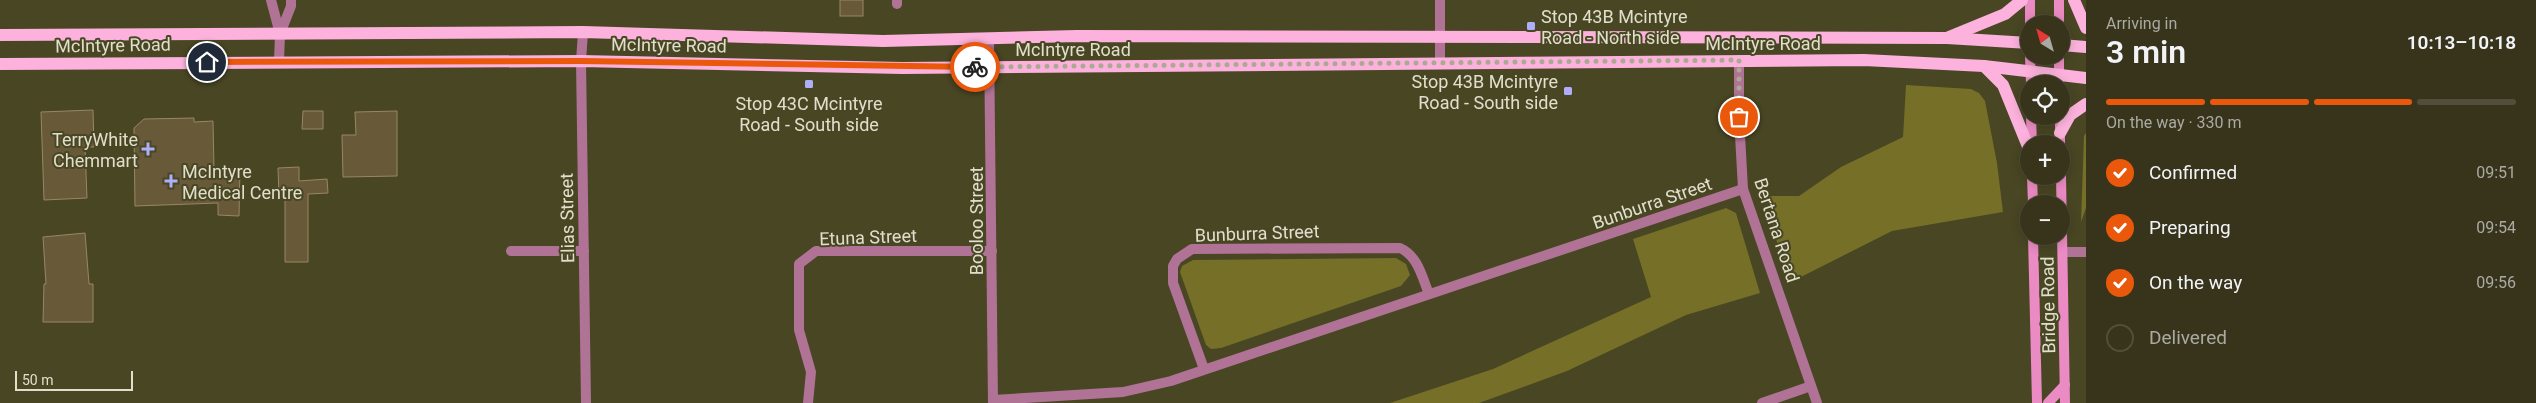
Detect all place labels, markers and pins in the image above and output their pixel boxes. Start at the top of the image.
place label: Stop 43B Mcintyre Road - North side [1541,6,1688,48]
marker: Stop 43B Mcintyre Road - North side [1525,20,1537,32]
pin [186,41,228,83]
place label: Stop 43B Mcintyre Road - South side [1412,71,1558,113]
marker: Stop 43C Mcintyre Road - South side [803,78,815,90]
marker: Stop 43B Mcintyre Road - South side [1562,85,1574,97]
place label: Stop 43C Mcintyre Road - South side [736,93,883,135]
pin [1718,96,1760,138]
place label: TerryWhite Chemmart [52,129,138,171]
marker: TerryWhite Chemmart [142,143,154,155]
place label: McIntyre Medical Centre [182,161,302,203]
marker: McIntyre Medical Centre [164,174,178,188]

